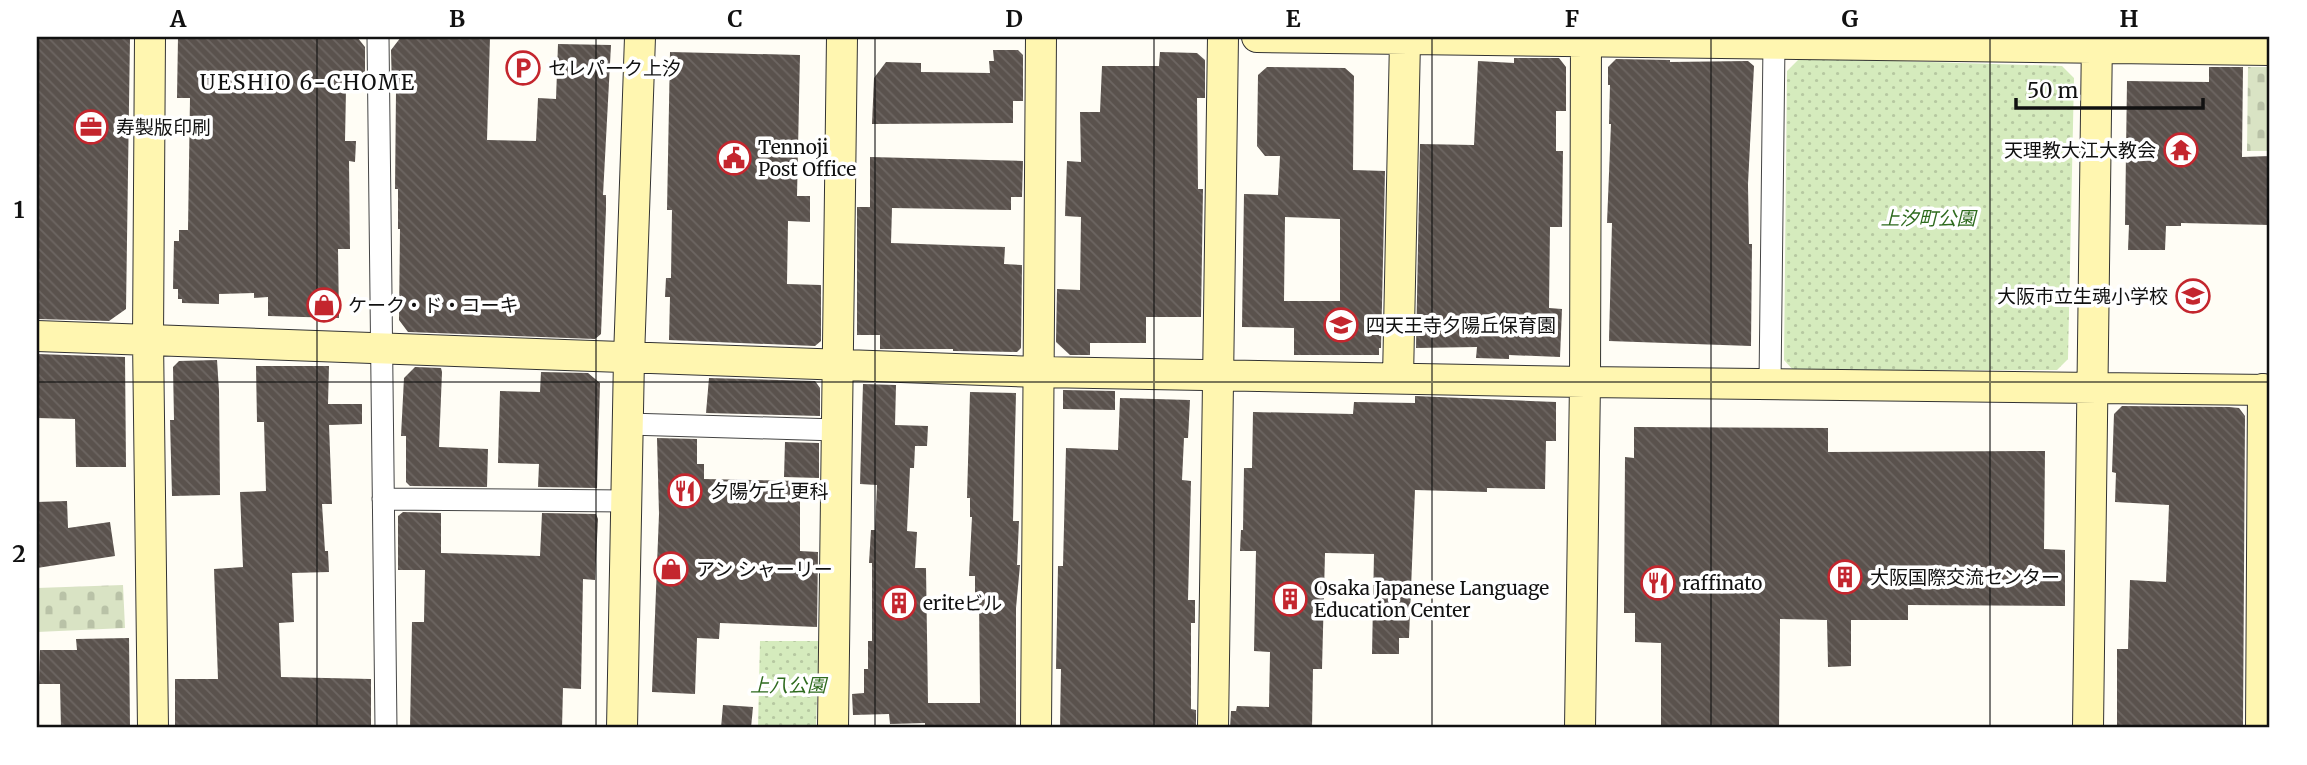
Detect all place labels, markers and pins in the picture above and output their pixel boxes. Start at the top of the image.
parking icon: セレパーク上汐 [504,49,542,87]
place label: セレパーク上汐 [548,56,681,80]
office icon: 寿製版印刷 [72,108,110,146]
place label: 寿製版印刷 [116,115,211,139]
temple icon: 天理教大江大教会 [2162,131,2200,169]
place label: Tennoji Post Office [758,135,856,181]
place label: 天理教大江大教会 [2004,138,2156,162]
public building icon: Tennoji Post Office [715,139,753,177]
school or university icon: 大阪市立生魂小学校 [2174,277,2212,315]
place label: 大阪市立生魂小学校 [1997,284,2168,308]
shop icon: ケーク・ド・コーキ [305,286,343,324]
place label: ケーク・ド・コーキ [348,293,519,317]
school or university icon: 四天王寺夕陽丘保育園 [1322,306,1360,344]
place label: 四天王寺夕陽丘保育園 [1366,313,1556,337]
restaurant icon: 夕陽ケ丘 更科 [666,472,704,510]
place label: 夕陽ケ丘 更科 [710,479,829,503]
shop icon: アン シャーリー [652,550,690,588]
place label: アン シャーリー [696,557,833,581]
building icon: 大阪国際交流センター [1826,558,1864,596]
restaurant icon: raffinato [1639,564,1677,602]
place label: 大阪国際交流センター [1870,565,2060,589]
place label: raffinato [1682,571,1762,595]
place label: Osaka Japanese Language Education Center [1314,576,1549,622]
building icon: Osaka Japanese Language Education Center [1271,580,1309,618]
building icon: eriteビル [880,584,918,622]
place label: eriteビル [923,591,1002,615]

